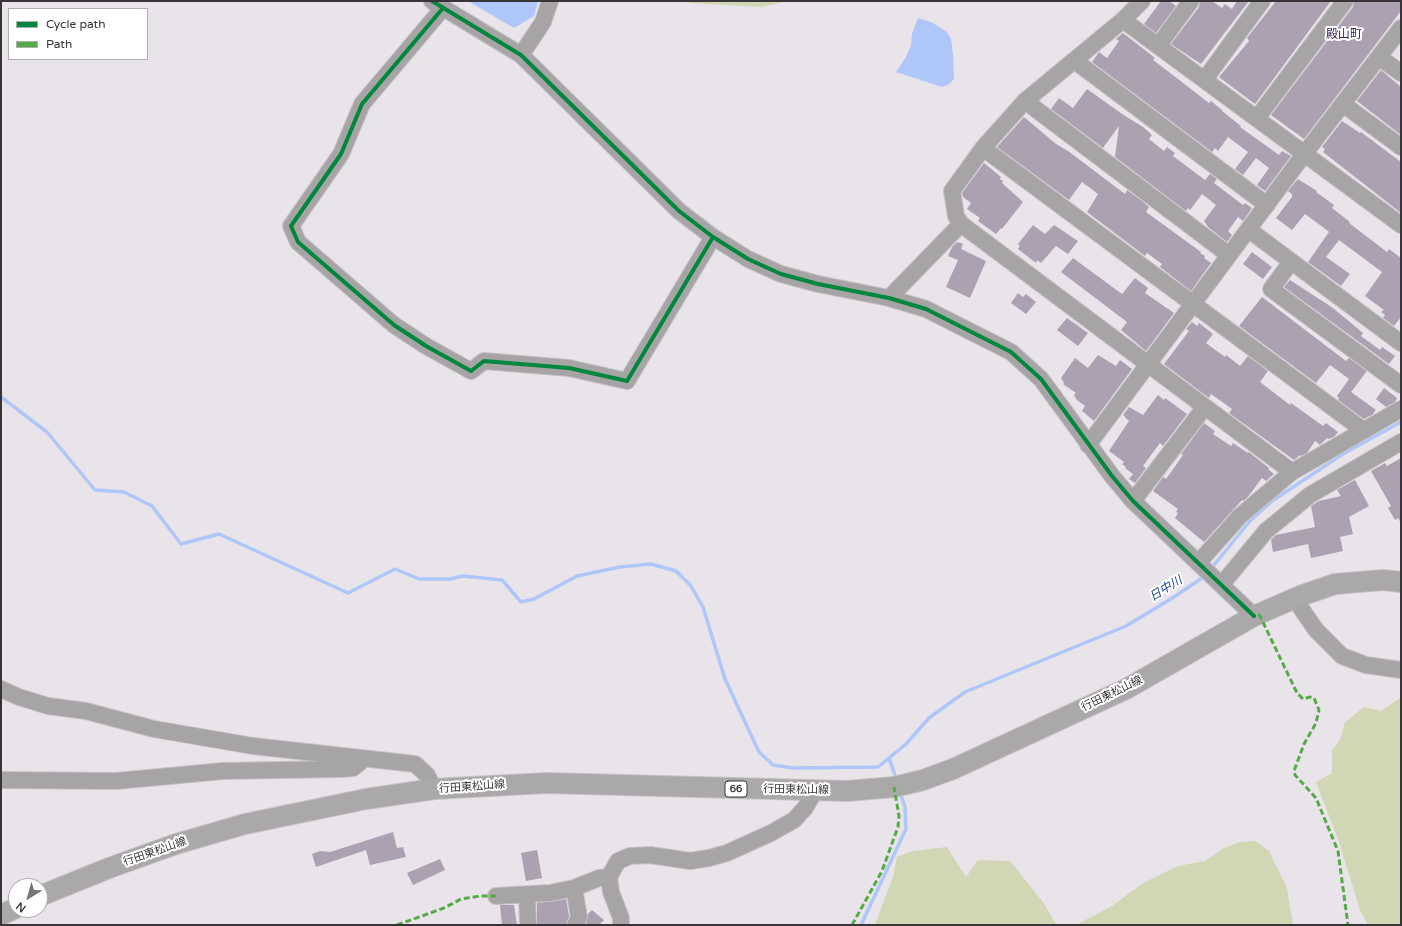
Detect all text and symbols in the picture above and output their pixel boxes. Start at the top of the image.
legend [8,8,148,60]
text: Cycle path [46,17,105,31]
district label: 殿山町 [1326,28,1362,42]
text: Path [46,37,72,51]
water label: 日中川 [1147,573,1185,605]
street label: 行田東松山線 [1079,674,1145,714]
street label: 行田東松山線 [439,778,505,796]
road number: 66 [725,781,747,797]
street label: 行田東松山線 [763,783,829,797]
street label: 行田東松山線 [122,835,188,869]
north arrow [8,878,48,918]
text: N [14,899,29,915]

